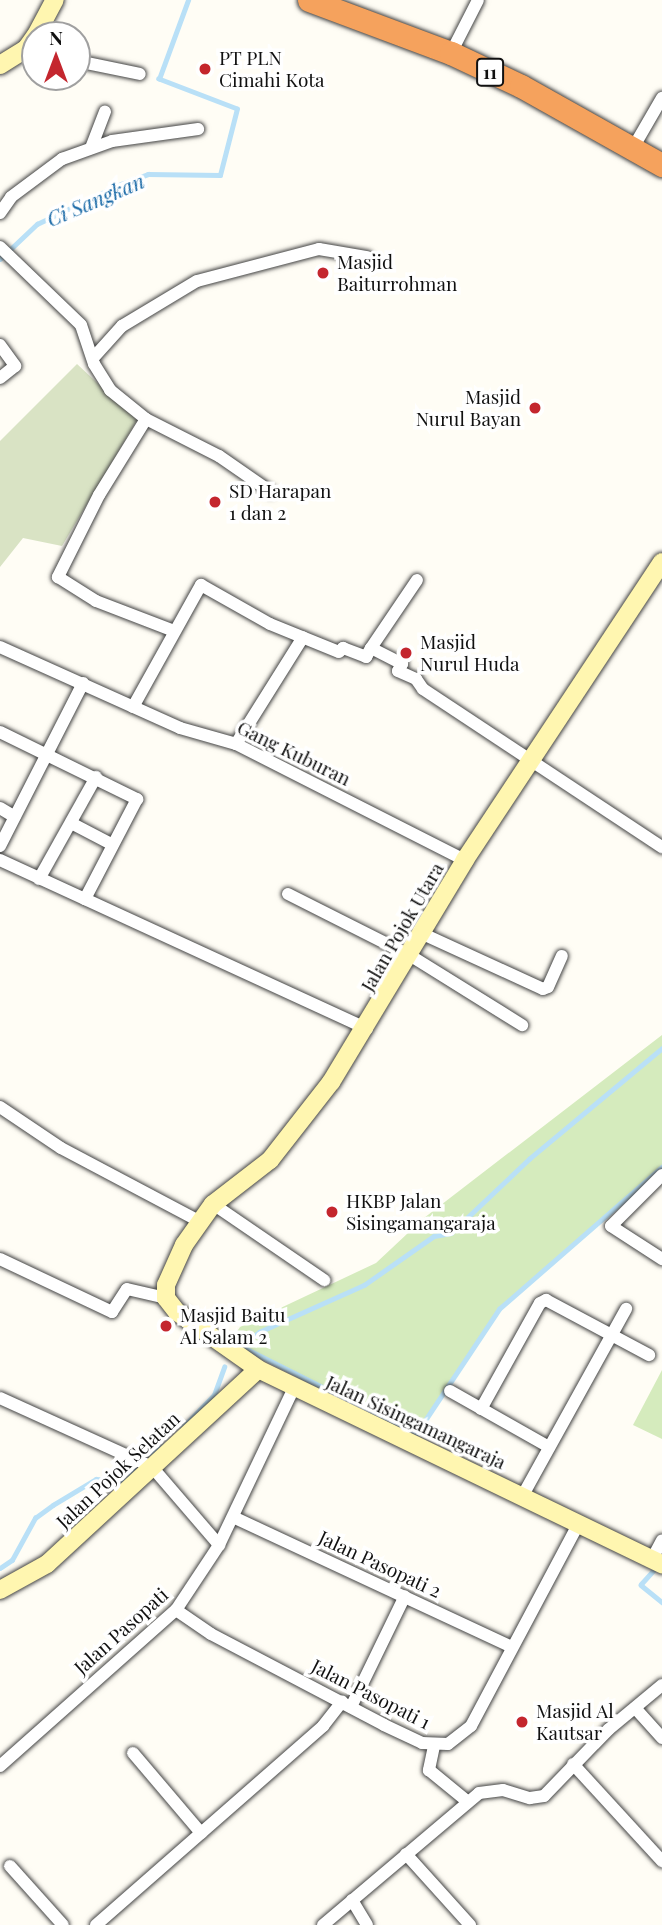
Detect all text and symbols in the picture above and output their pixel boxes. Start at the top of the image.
north arrow [21,21,91,91]
text: N [49,24,63,50]
place label: PT PLN Cimahi Kota [219,47,324,91]
road number: 11 [476,58,504,86]
marker: PT PLN Cimahi Kota [197,61,213,77]
water label: Ci Sangkan [42,167,148,231]
place label: Masjid Baiturrohman [337,251,457,295]
marker: Masjid Baiturrohman [315,265,331,281]
place label: Masjid Nurul Bayan [416,386,521,430]
marker: Masjid Nurul Bayan [527,400,543,416]
place label: SD Harapan 1 dan 2 [229,480,331,524]
marker: SD Harapan 1 dan 2 [207,494,223,510]
place label: Masjid Nurul Huda [420,631,520,675]
marker: Masjid Nurul Huda [398,645,414,661]
street label: Gang Kuburan [234,716,354,790]
street label: Jalan Pojok Utara [356,858,448,996]
place label: HKBP Jalan Sisingamangaraja [346,1190,496,1234]
marker: HKBP Jalan Sisingamangaraja [324,1204,340,1220]
place label: Masjid Baitu Al Salam 2 [180,1304,285,1348]
marker: Masjid Baitu Al Salam 2 [158,1318,174,1334]
street label: Jalan Sisingamangaraja [322,1370,510,1474]
street label: Jalan Pojok Selatan [52,1407,184,1533]
street label: Jalan Pasopati 2 [315,1526,445,1602]
street label: Jalan Pasopati [69,1583,173,1679]
street label: Jalan Pasopati 1 [308,1654,434,1734]
place label: Masjid Al Kautsar [536,1700,614,1744]
marker: Masjid Al Kautsar [514,1714,530,1730]

